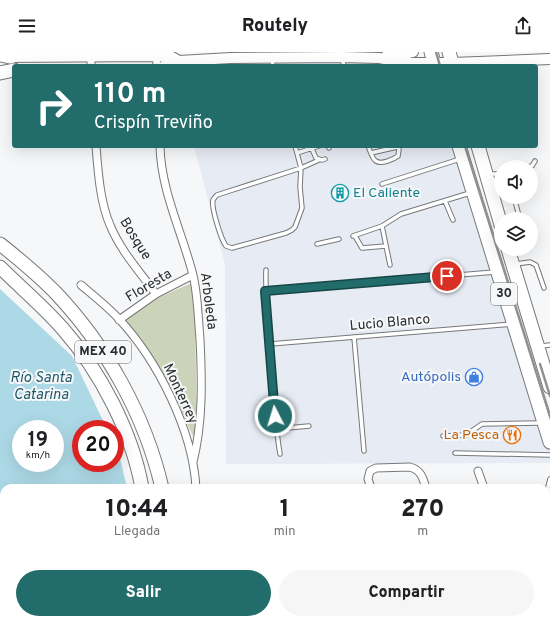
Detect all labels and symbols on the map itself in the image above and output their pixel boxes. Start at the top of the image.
building icon: El Caliente [330,183,350,203]
place label: El Caliente [353,185,420,202]
street label: Bosque [115,215,155,263]
pin [430,259,464,293]
street label: Floresta [123,266,175,306]
street label: Arboleda [196,271,220,331]
road number: 30 [491,283,517,305]
street label: Lucio Blanco [349,311,431,335]
road number: MEX 40 [75,341,131,363]
street label: Monterrey [159,361,201,427]
shop icon: Autópolis [464,367,484,387]
water label: Río Santa Catarina [10,369,72,405]
place label: Autópolis [401,369,461,386]
position arrow [254,395,296,437]
speed limit sign: 20 [72,420,124,472]
restaurant icon: La Pesca [502,425,522,445]
place label: La Pesca [444,427,499,444]

